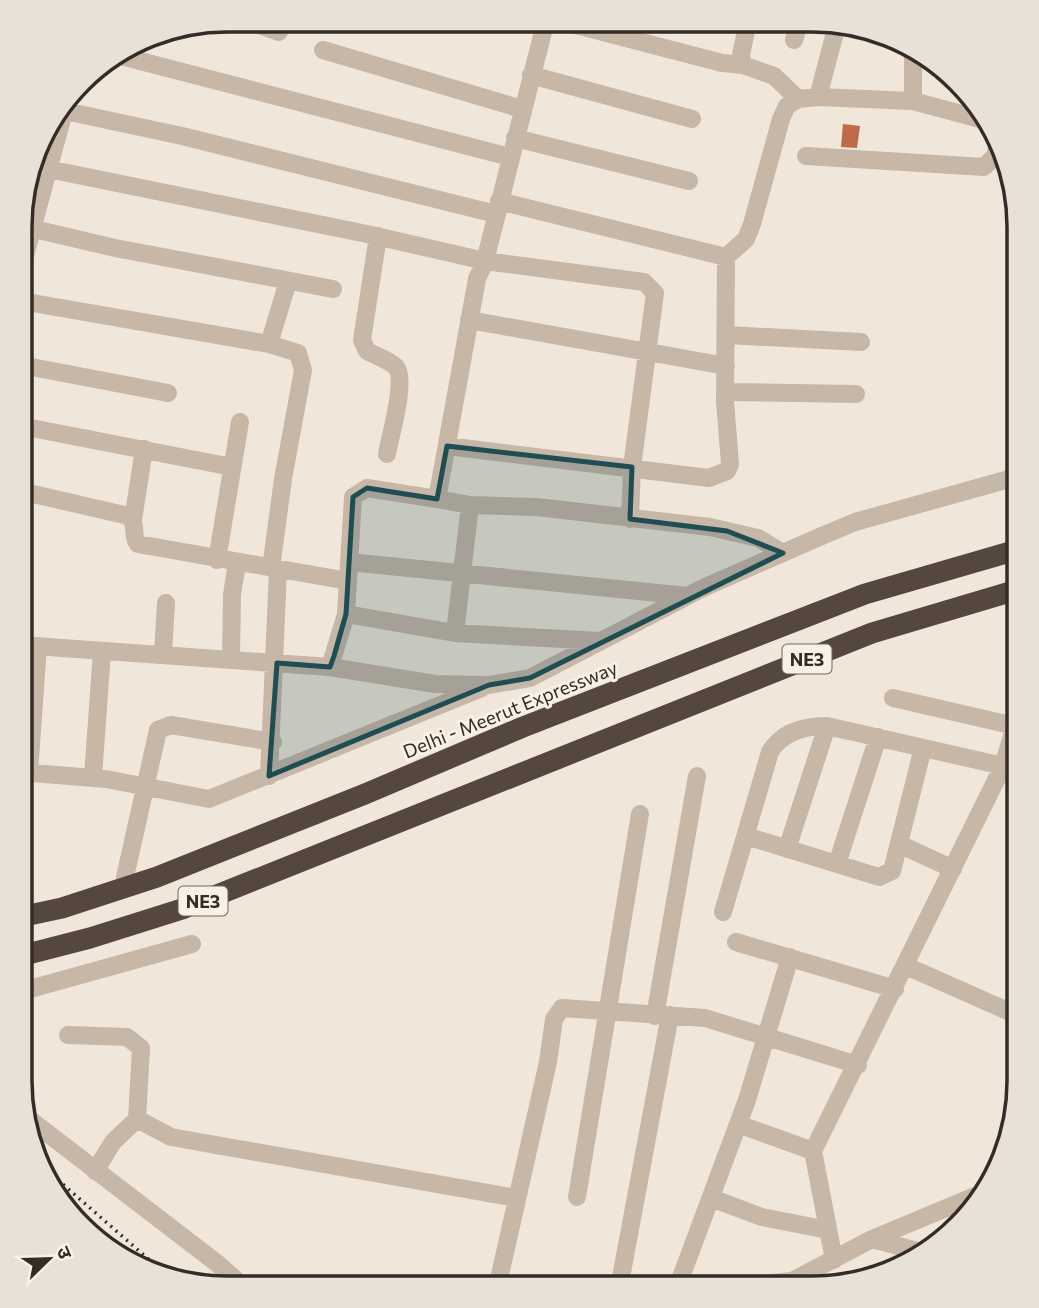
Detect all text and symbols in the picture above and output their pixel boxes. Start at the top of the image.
road number: NE3 [782,644,832,674]
street label: Delhi - Meerut Expressway [399,655,621,763]
road number: NE3 [178,887,228,916]
north arrow [14,1224,84,1294]
text: उ [52,1243,78,1263]

